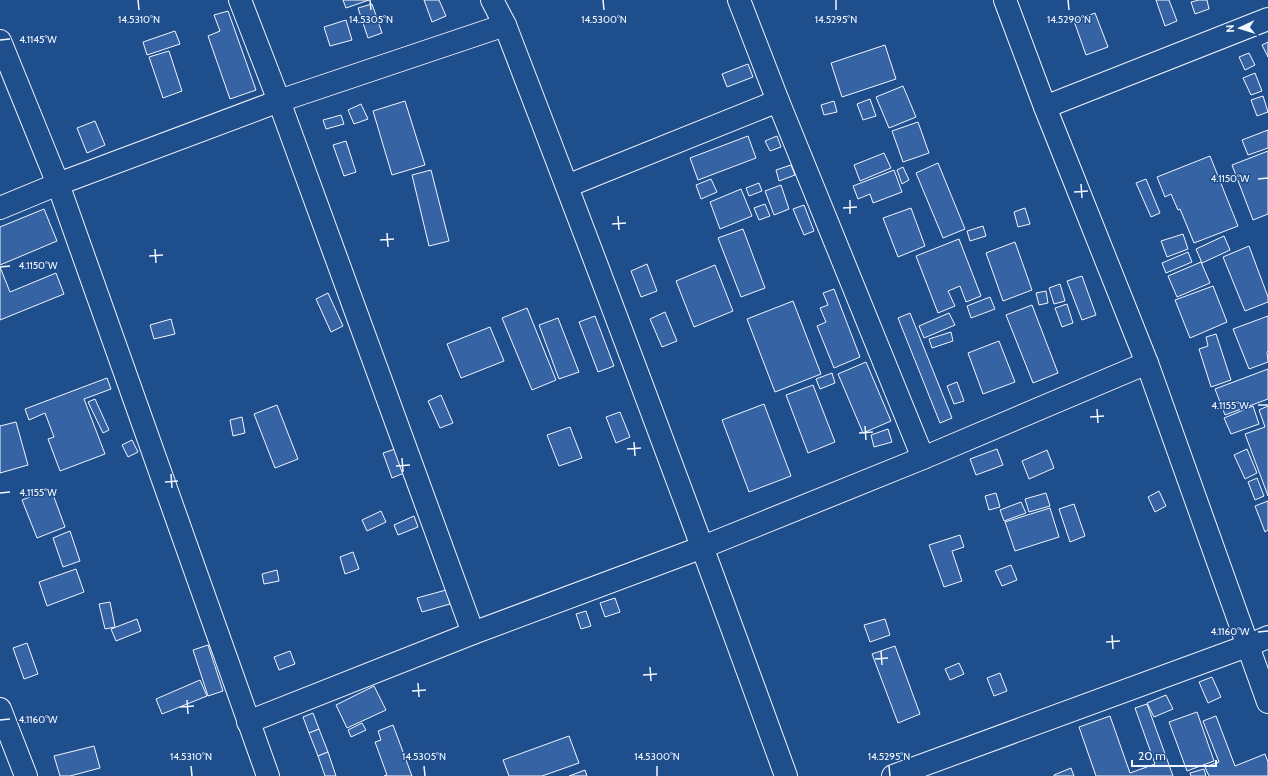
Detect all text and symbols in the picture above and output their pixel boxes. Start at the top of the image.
north arrow [1220,8,1260,48]
text: 14.5310°N [118,13,160,26]
text: 14.5305°N [349,13,393,26]
text: 14.5300°N [581,13,627,26]
text: 14.5295°N [815,13,857,26]
text: 14.5290°N [1047,13,1091,26]
text: N [1223,24,1237,33]
text: 4.1145°W [19,33,57,46]
text: 4.1150°W [1211,172,1250,185]
text: 4.1150°W [19,259,58,272]
text: 4.1155°W [1211,399,1249,412]
text: 4.1155°W [19,486,57,499]
text: 4.1160°W [1210,625,1250,638]
text: 4.1160°W [18,713,58,726]
scale bar [1132,742,1216,768]
text: 20 m [1138,748,1166,763]
text: 14.5310°N [170,750,212,763]
text: 14.5305°N [402,750,446,763]
text: 14.5300°N [634,750,680,763]
text: 14.5295°N [868,750,910,763]

